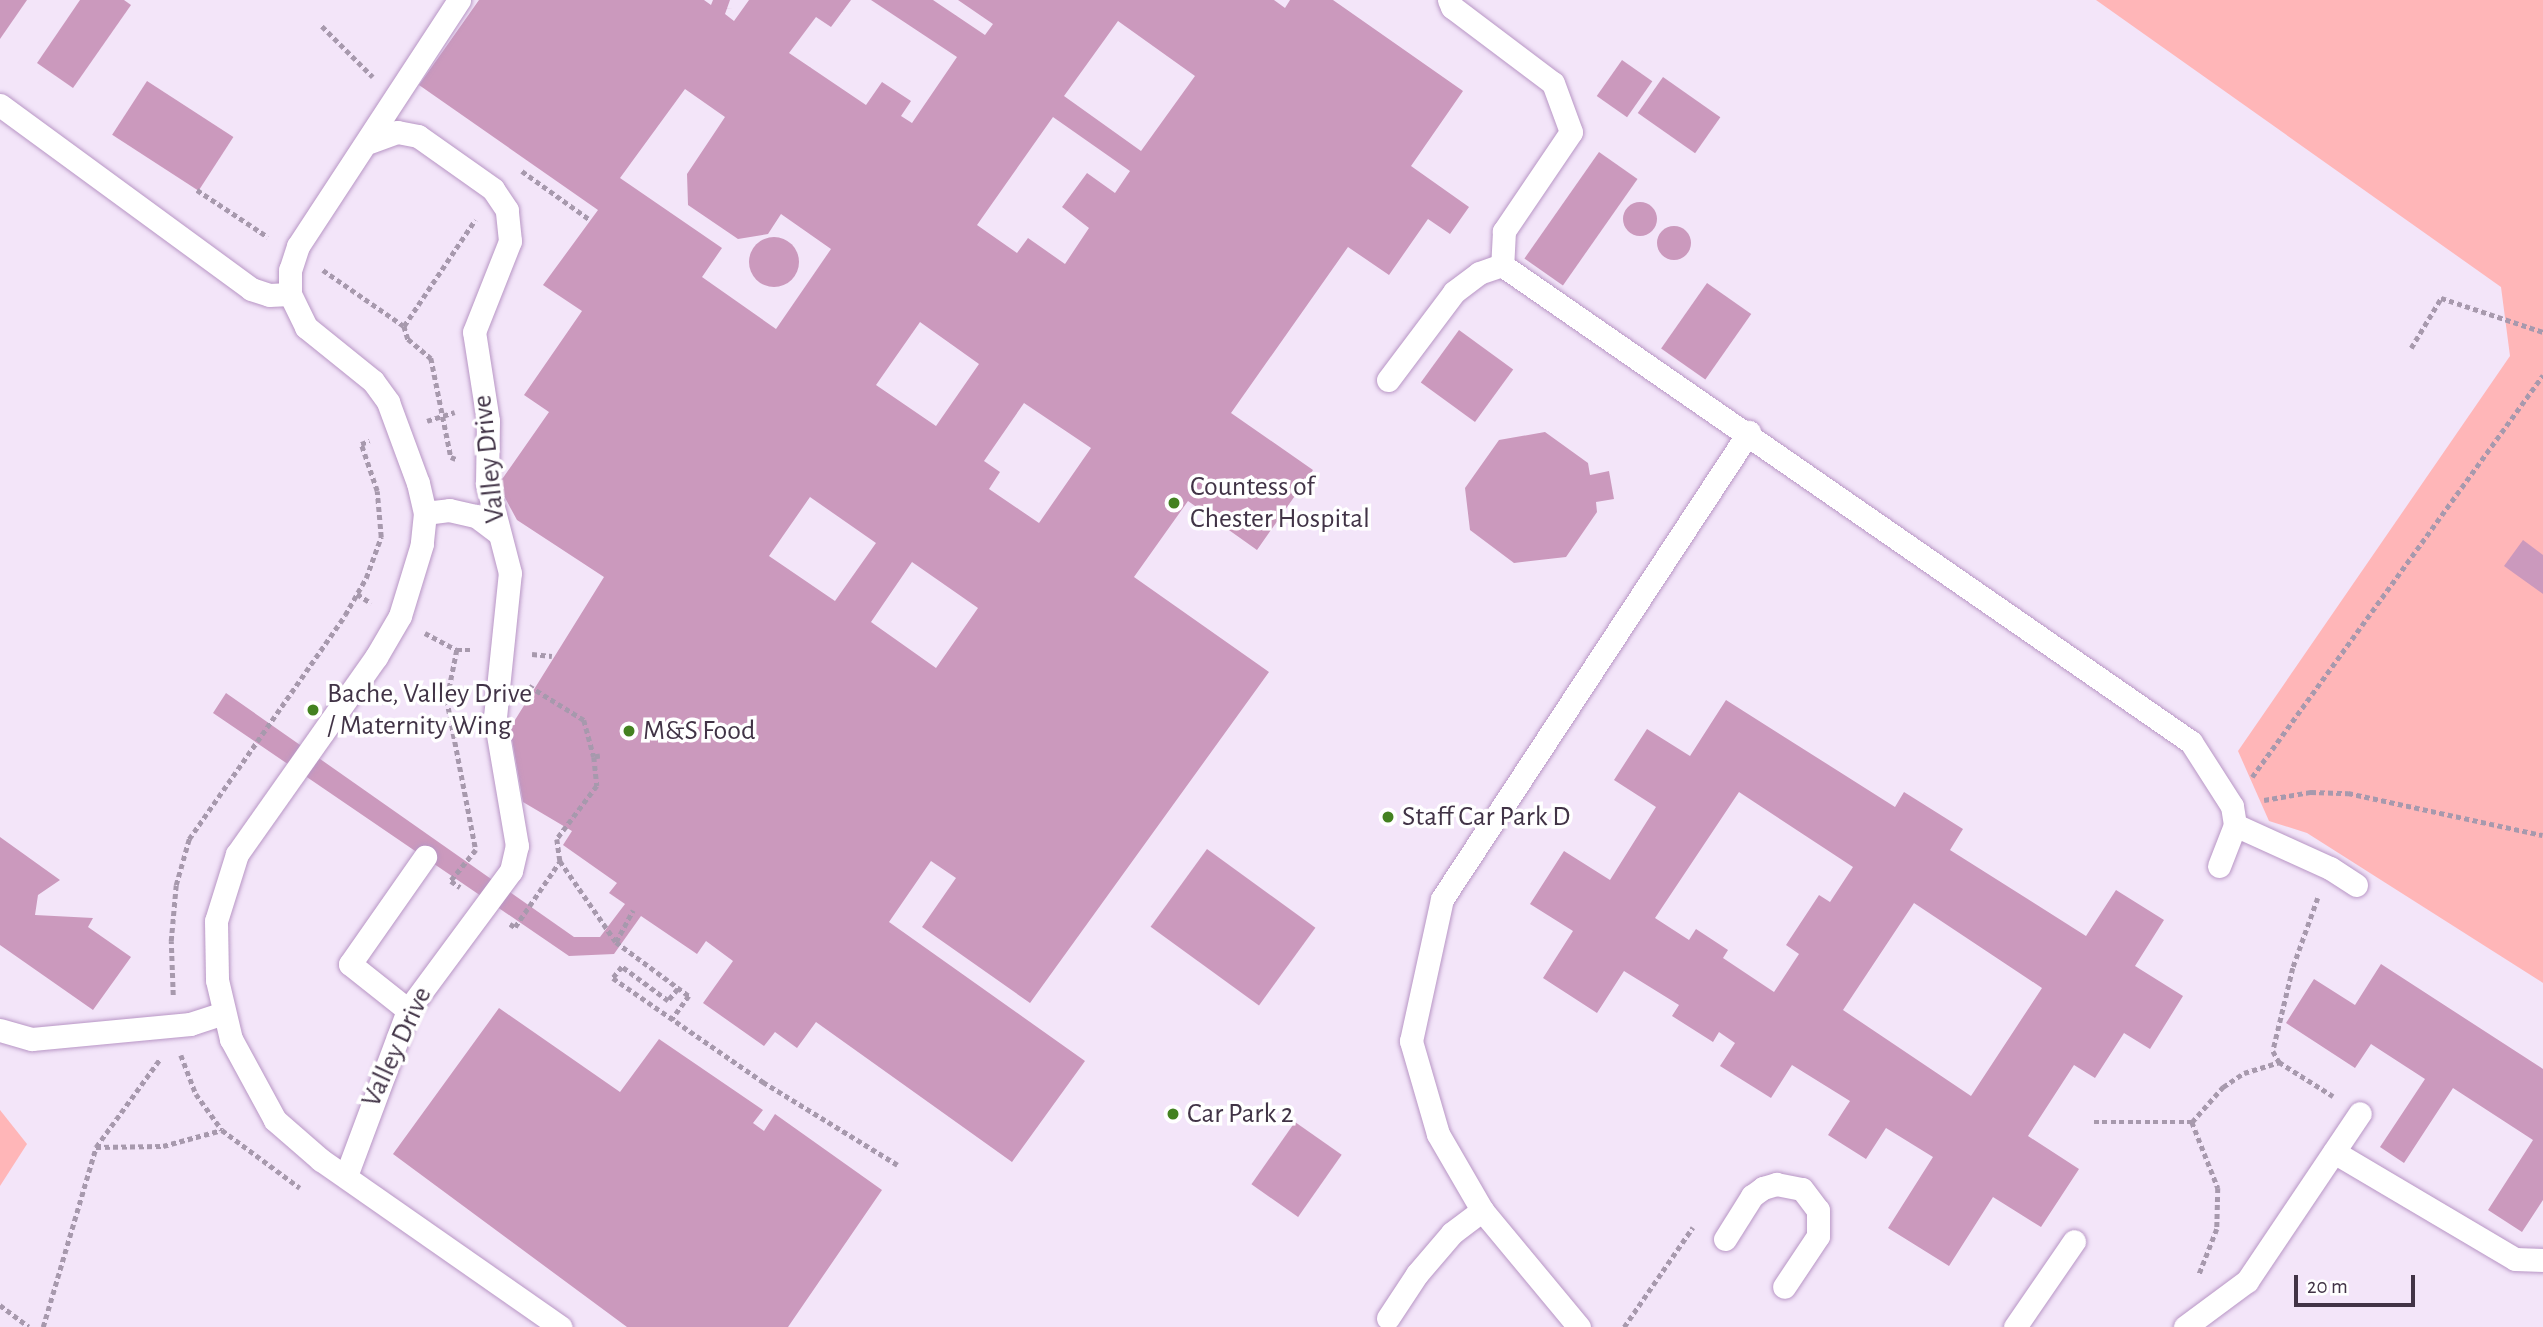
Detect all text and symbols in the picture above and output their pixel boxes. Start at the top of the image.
street label: Valley Drive [466,393,512,525]
place label: Countess of Chester Hospital [1190,470,1370,536]
marker: Countess of Chester Hospital [1164,493,1184,513]
place label: Bache, Valley Drive / Maternity Wing [327,677,532,743]
marker: Bache, Valley Drive / Maternity Wing [305,702,321,718]
place label: M&S Food [643,714,756,748]
marker: M&S Food [621,723,637,739]
place label: Staff Car Park D [1402,800,1570,834]
marker: Staff Car Park D [1380,809,1396,825]
street label: Valley Drive [355,982,439,1112]
place label: Car Park 2 [1187,1097,1294,1131]
marker: Car Park 2 [1165,1106,1181,1122]
scale bar [2298,1260,2419,1304]
text: 20 m [2307,1276,2348,1297]

